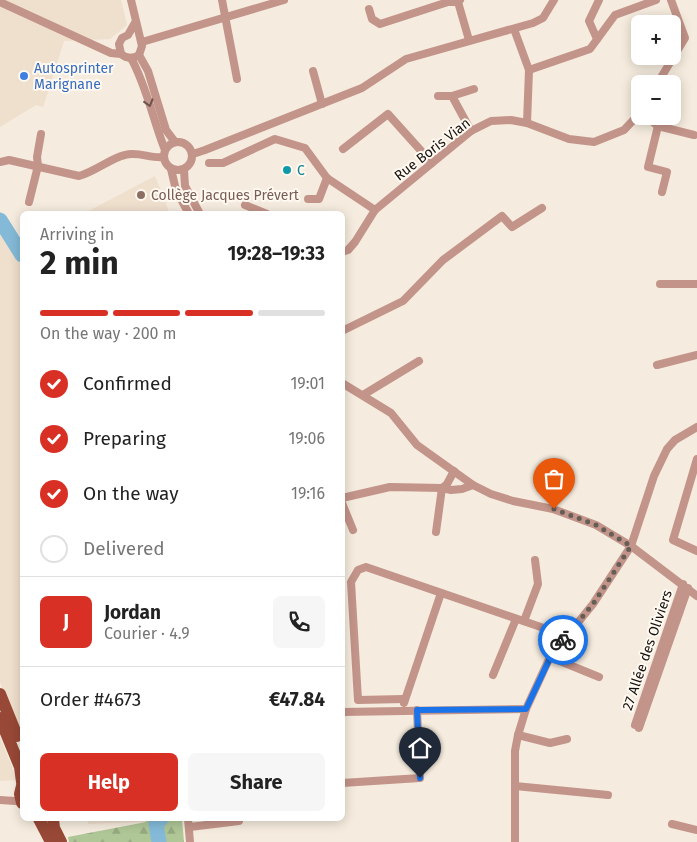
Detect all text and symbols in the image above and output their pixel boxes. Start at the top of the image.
map controls [631,15,681,125]
button: + [631,15,681,65]
place label: Autosprinter Marignane [34,60,114,93]
marker: Autosprinter Marignane [18,70,30,82]
button: − [631,75,681,125]
one-way arrow [143,99,153,107]
street label: Rue Boris Vian [391,114,474,184]
place label: C [297,162,305,179]
marker: C [281,164,293,176]
place label: Collège Jacques Prévert [151,187,300,204]
marker: Collège Jacques Prévert [135,189,147,201]
text: Arriving in [40,225,114,244]
text: 19:28–19:33 [227,242,325,265]
text: 2 min [40,244,119,282]
text: On the way · 200 m [40,324,176,343]
icon: check [40,370,68,398]
text: Confirmed [83,372,172,395]
text: 19:01 [290,374,325,393]
icon: check [40,425,68,453]
text: Preparing [83,427,166,450]
text: 19:06 [288,429,325,448]
pin [533,458,575,509]
icon: bag [540,465,568,493]
icon: check [40,480,68,508]
text: On the way [83,482,179,505]
text: 19:16 [291,484,325,503]
text: Delivered [83,537,165,560]
street label: 27 Allée des Oliviers [619,587,676,713]
button: phone [273,596,325,648]
text: Jordan [104,601,161,624]
text: J [63,610,69,633]
courier [538,615,588,665]
text: Courier · 4.9 [104,624,190,643]
icon: bike [549,626,577,654]
text: Order #4673 [40,688,141,711]
text: €47.84 [269,688,325,711]
pin [399,727,441,778]
icon: home [406,734,434,762]
button: Help [40,753,178,811]
button: Share [188,753,325,811]

